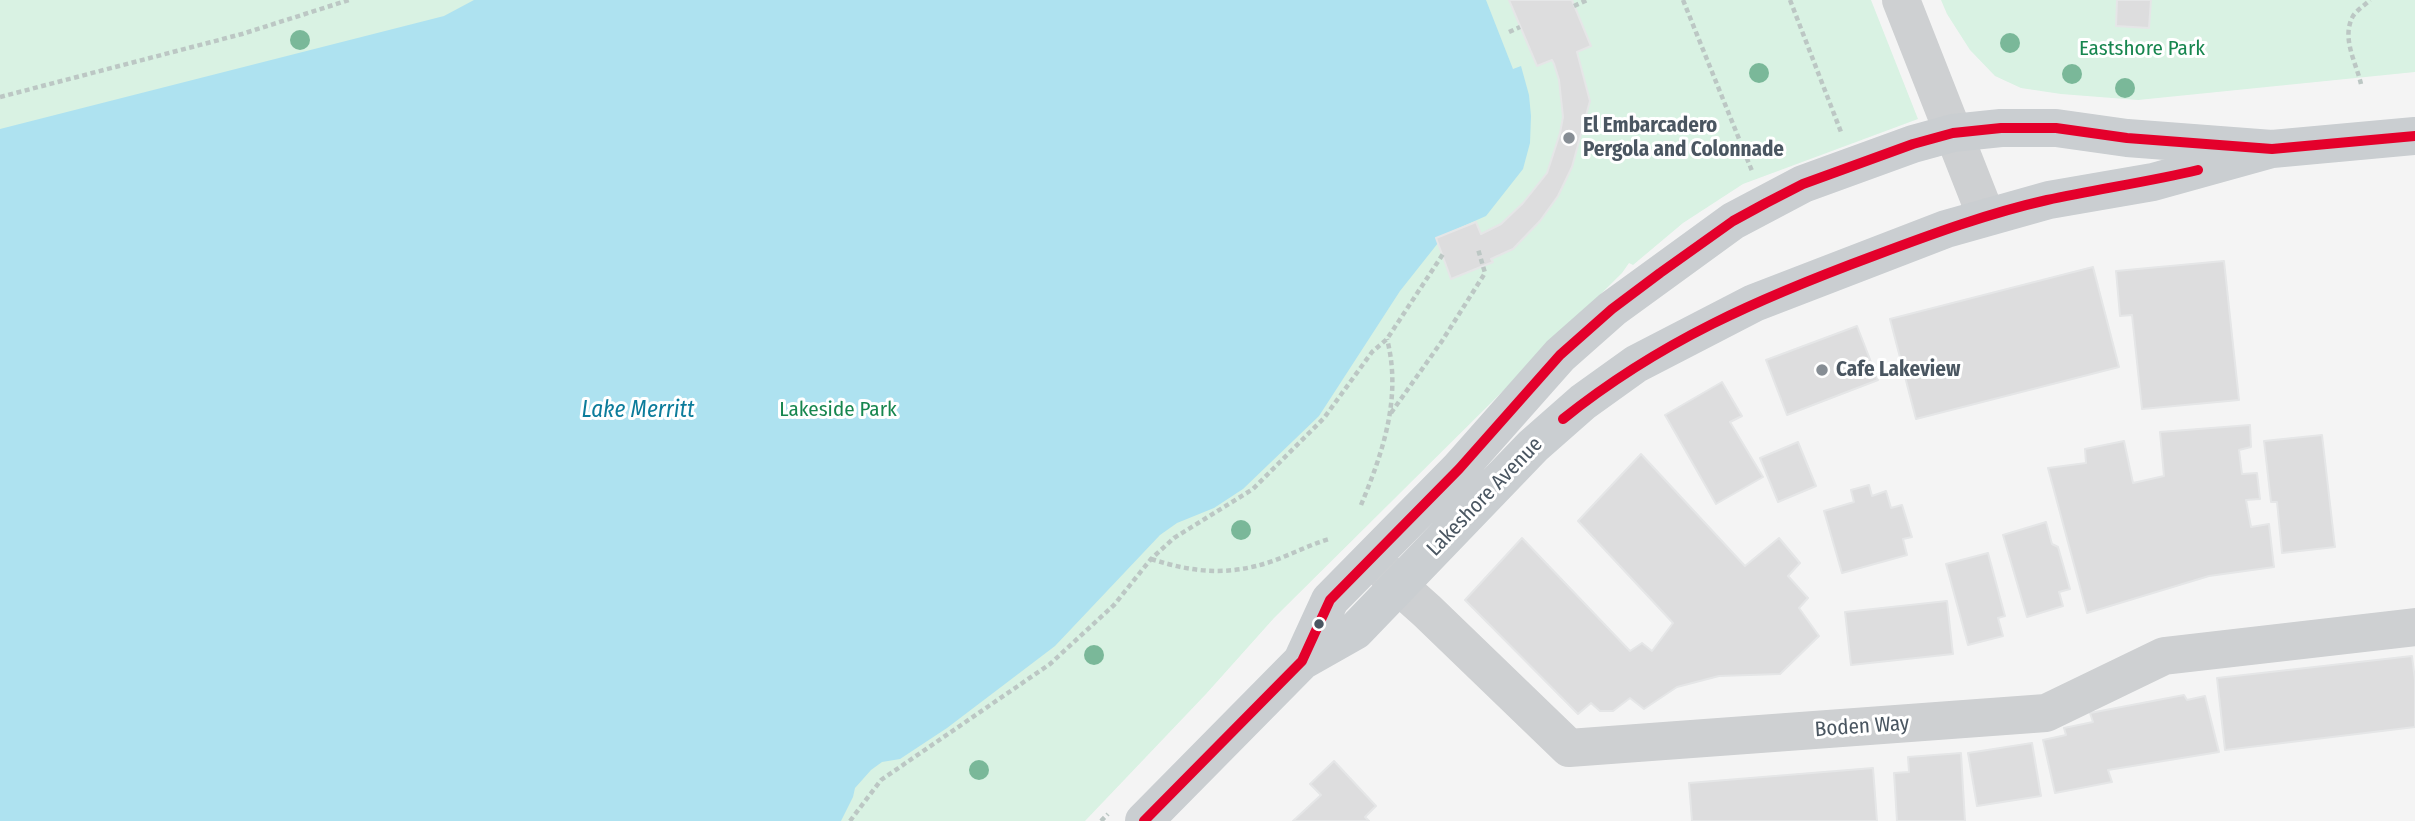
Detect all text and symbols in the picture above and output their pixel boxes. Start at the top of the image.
park label: Eastshore Park [2079,36,2205,62]
place label: El Embarcadero Pergola and Colonnade [1583,113,1784,163]
marker: El Embarcadero Pergola and Colonnade [1561,130,1577,146]
place label: Cafe Lakeview [1836,357,1960,383]
marker: Cafe Lakeview [1814,362,1830,378]
water label: Lake Merritt [582,397,694,425]
park label: Lakeside Park [779,397,897,423]
street label: Lakeshore Avenue [1422,432,1548,562]
unlabelled marker [1312,617,1326,631]
street label: Boden Way [1814,711,1910,743]

